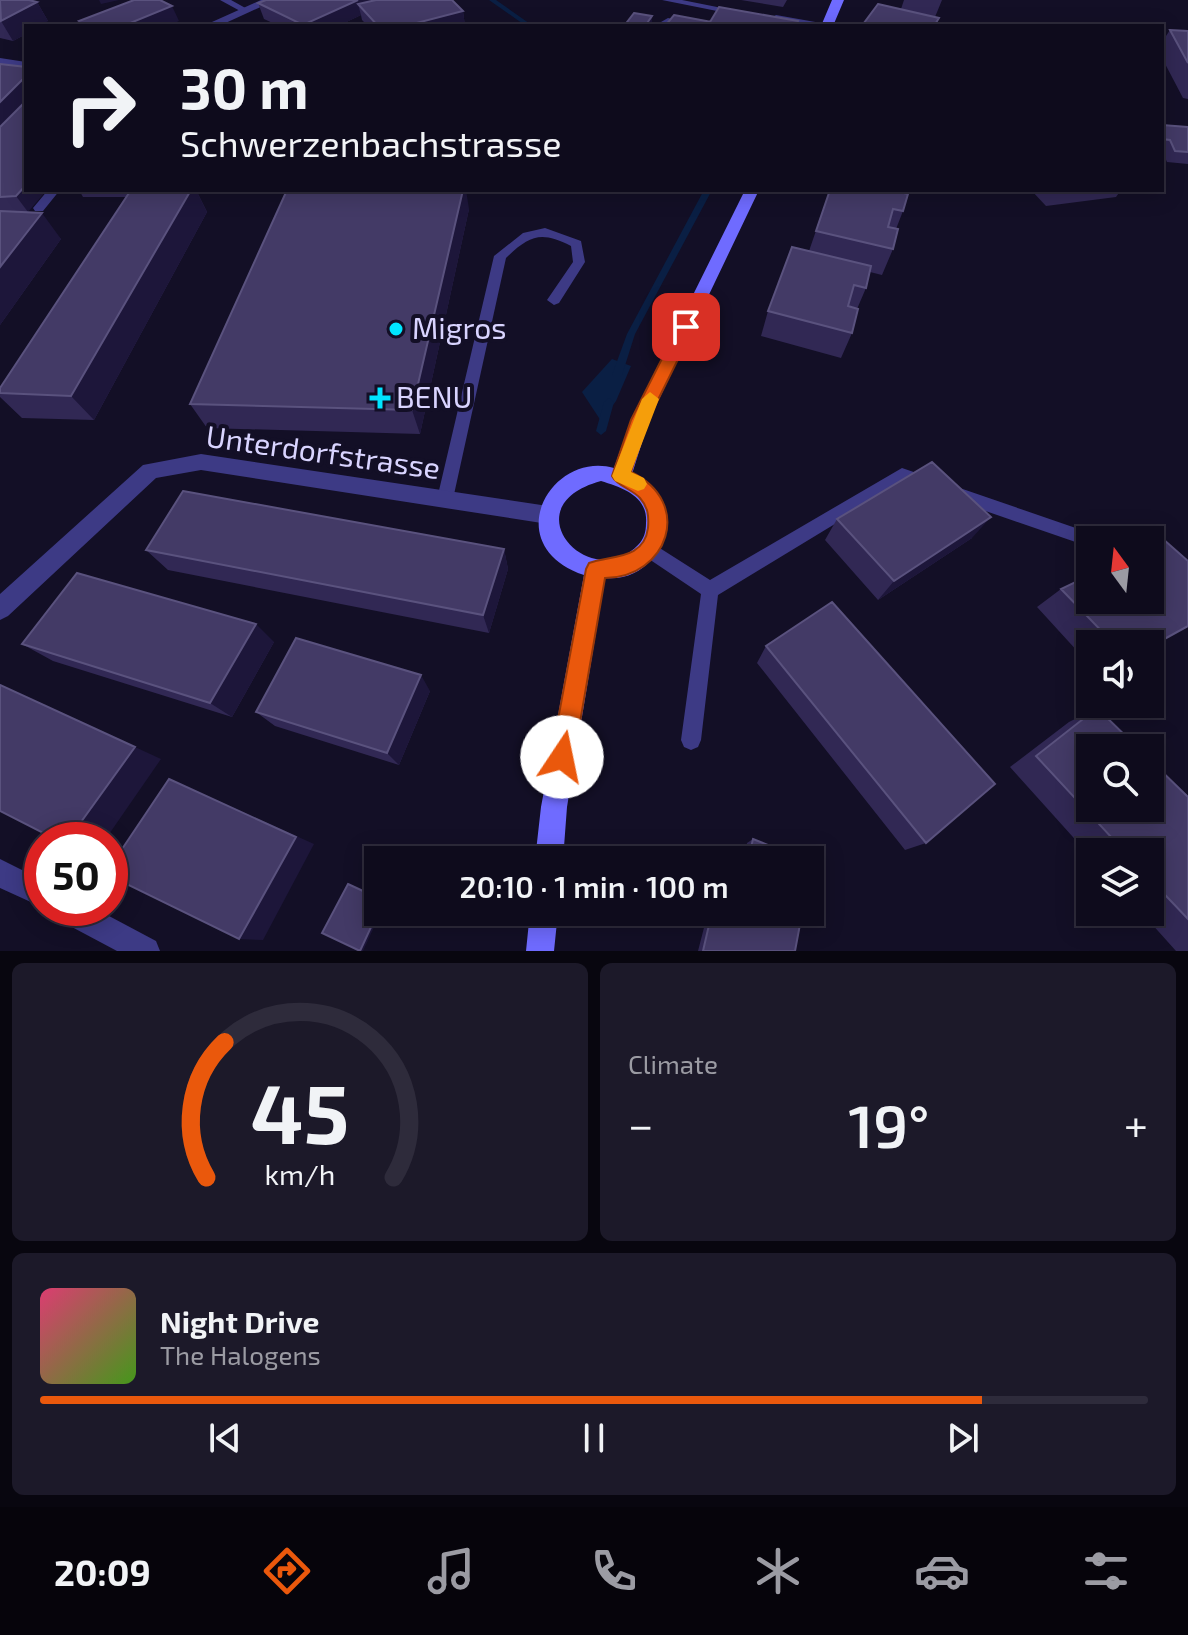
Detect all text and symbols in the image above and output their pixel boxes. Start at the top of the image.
text: 30 m [180,53,309,120]
icon: right [48,56,152,160]
text: Schwerzenbachstrasse [180,121,562,164]
pin [652,293,720,361]
icon: arrive [664,305,708,349]
place label: Migros [412,309,506,345]
marker: Migros [387,320,405,338]
place label: BENU [396,378,473,414]
marker: BENU [371,389,389,407]
street label: Unterdorfstrasse [204,417,443,485]
north arrow [1076,526,1164,614]
map controls [1076,526,1164,926]
button: sound [1076,630,1164,718]
position arrow [520,715,604,799]
button: search [1076,734,1164,822]
speed limit sign: 50 [24,822,128,926]
button: layers [1076,838,1164,926]
text: 20:10 · 1 min · 100 m [459,868,729,904]
text: Climate [628,1048,718,1079]
text: 45 [251,1061,349,1161]
text: 19° [848,1088,929,1160]
text: − [628,1097,654,1150]
text: + [1124,1097,1148,1150]
text: km/h [265,1156,335,1191]
text: Night Drive [160,1303,319,1339]
text: The Halogens [160,1339,321,1370]
icon: previous [203,1416,247,1460]
icon: pause [572,1416,616,1460]
icon: next [941,1416,985,1460]
icon: directions [259,1543,315,1599]
icon: music [423,1543,479,1599]
icon: phone [586,1543,642,1599]
icon: climate [750,1543,806,1599]
icon: car [914,1543,970,1599]
icon: filters [1078,1543,1134,1599]
text: 20:09 [54,1550,151,1593]

